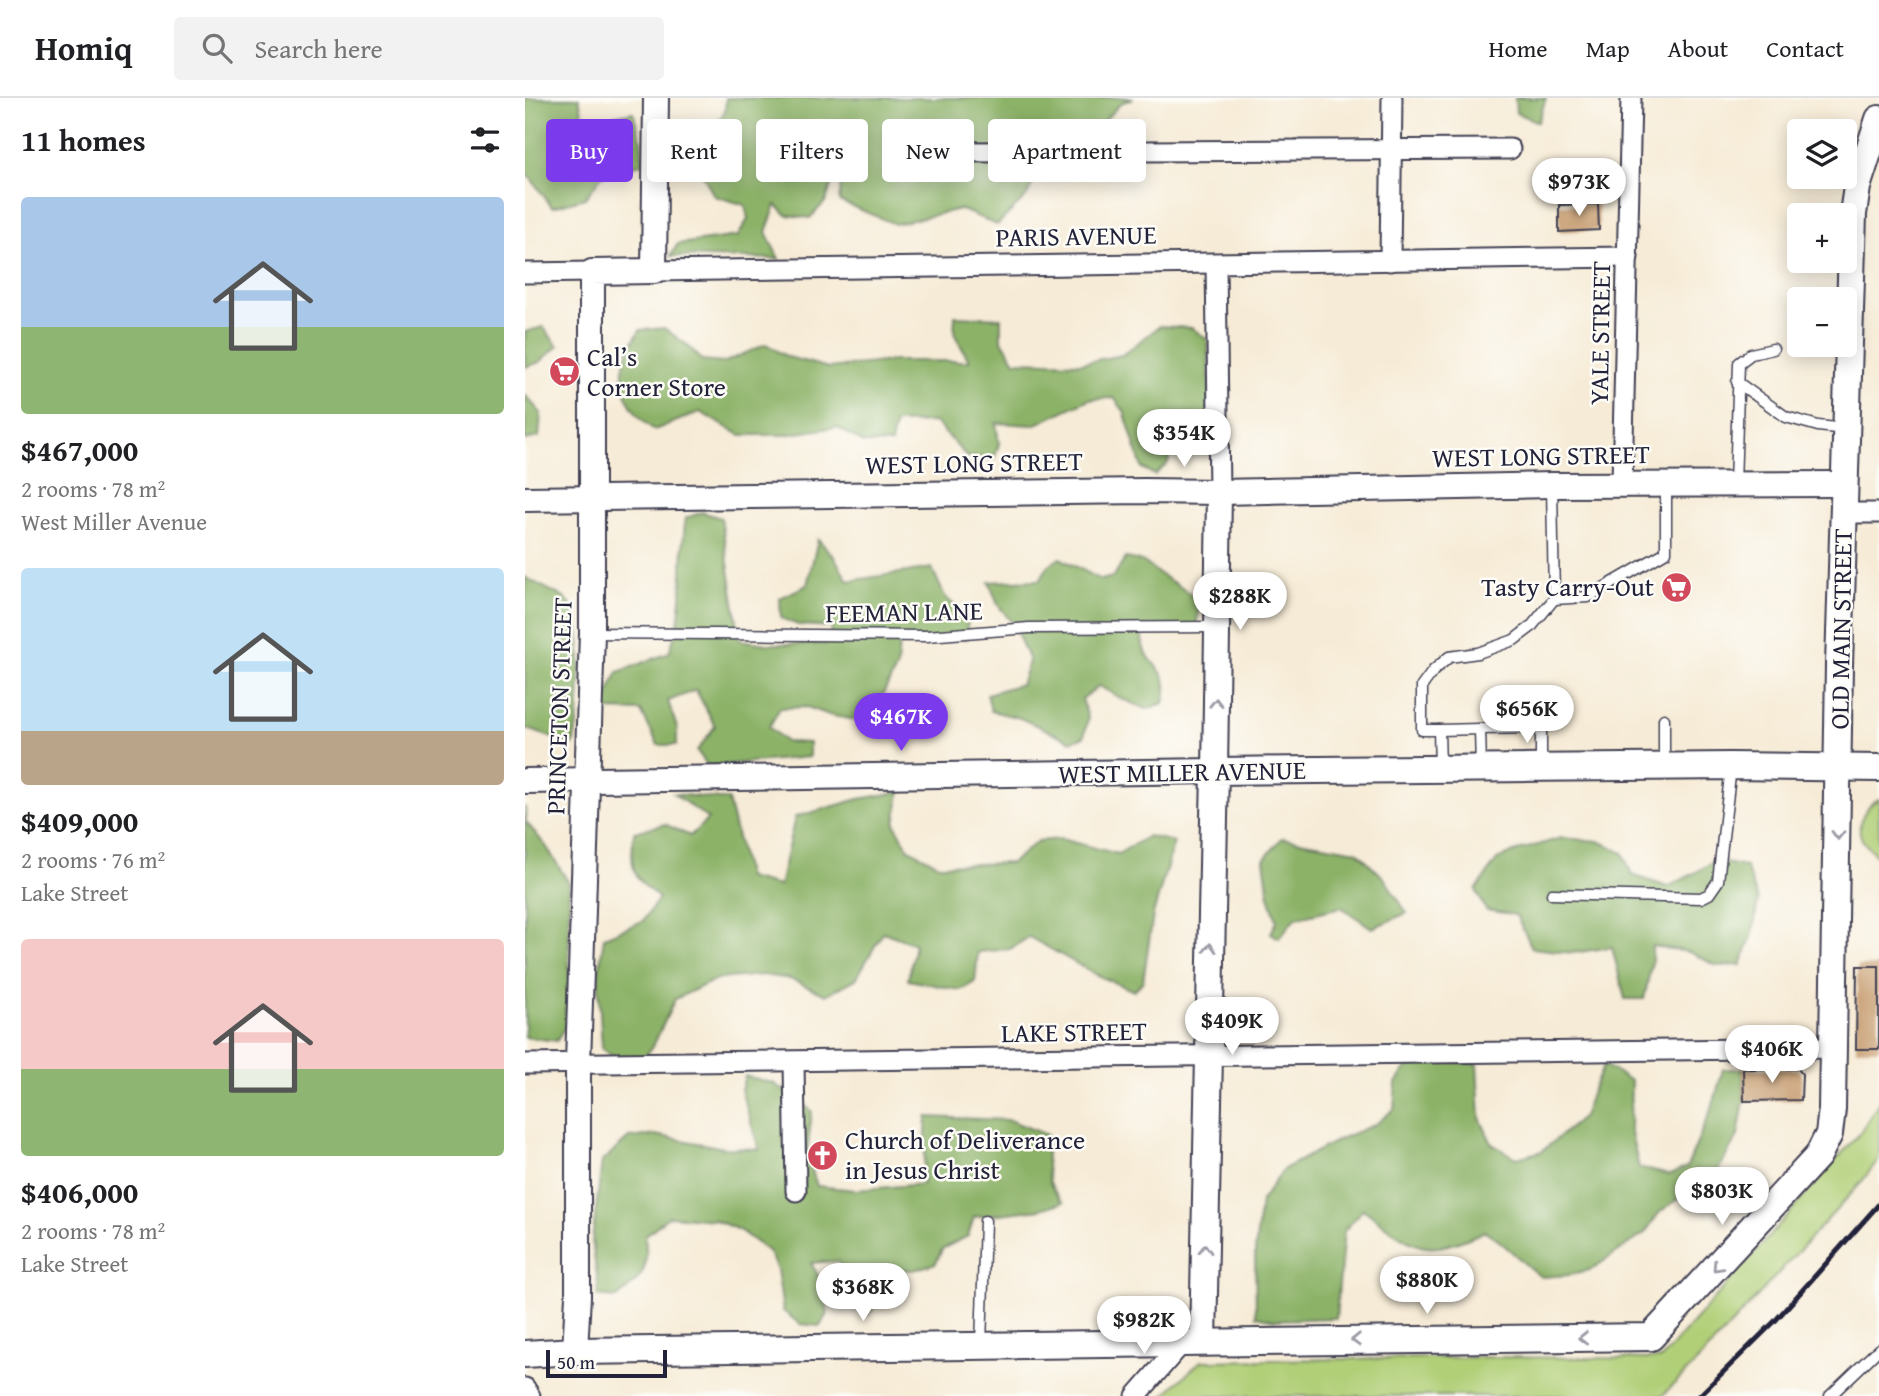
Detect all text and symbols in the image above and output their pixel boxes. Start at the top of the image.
search box [174,17,664,80]
text: Homiq [35,24,132,72]
icon: search [198,29,236,67]
text: Search here [254,29,383,68]
text: Home [1489,31,1548,66]
text: Map [1586,31,1630,66]
text: About [1668,31,1728,66]
text: Contact [1766,31,1844,66]
text: 11 homes [21,118,146,162]
chip: Buy [546,119,633,182]
chip: Rent [647,119,742,182]
chip: Filters [756,119,868,182]
chip: New [882,119,974,182]
chip: Apartment [988,119,1146,182]
map controls [1787,119,1857,357]
button: layers [1787,119,1857,189]
icon: filters [466,121,504,159]
pin: $973K [1530,158,1628,218]
text: $973K [1548,164,1610,197]
button: + [1787,203,1857,273]
street label: PARIS AVENUE [995,215,1157,256]
icon: home [200,243,326,369]
street label: YALE STREET [1579,260,1620,405]
button: − [1787,287,1857,357]
place label: Cal’s Corner Store [587,337,726,406]
supermarket icon: Cal’s Corner Store [547,355,581,389]
pin: $354K [1135,410,1233,469]
text: $354K [1153,415,1215,448]
text: $467,000 [21,428,138,472]
street label: WEST LONG STREET [1432,434,1651,477]
street label: WEST LONG STREET [865,441,1084,484]
text: 2 rooms · 78 m² [21,472,165,505]
text: West Miller Avenue [21,505,207,538]
street label: OLD MAIN STREET [1819,528,1862,730]
place label: Tasty Carry-Out [1481,567,1654,606]
supermarket icon: Tasty Carry-Out [1660,570,1694,604]
pin: $288K [1191,573,1289,632]
text: $288K [1209,578,1271,611]
street label: FEEMAN LANE [825,591,983,632]
street label: PRINCETON STREET [535,596,582,815]
icon: home [200,614,326,740]
pin: $656K [1478,686,1576,745]
text: $656K [1496,691,1558,724]
pin: $467K [852,694,950,753]
one-way arrow [1208,697,1224,708]
text: $467K [870,699,932,732]
street label: WEST MILLER AVENUE [1058,750,1306,793]
text: $409,000 [21,799,138,843]
one-way arrow [1830,830,1846,840]
text: 2 rooms · 76 m² [21,843,165,876]
text: Lake Street [21,876,128,909]
one-way arrow [1203,942,1218,953]
icon: home [200,985,326,1111]
pin: $409K [1183,998,1281,1057]
text: $409K [1201,1003,1263,1036]
street label: LAKE STREET [1001,1011,1148,1052]
pin: $406K [1723,1026,1821,1085]
text: $406K [1741,1031,1803,1064]
place label: Church of Deliverance in Jesus Christ [845,1120,1085,1189]
church icon: Church of Deliverance in Jesus Christ [805,1138,839,1172]
pin: $803K [1673,1168,1771,1227]
text: $406,000 [21,1170,138,1214]
text: $803K [1691,1173,1753,1206]
text: 2 rooms · 78 m² [21,1214,165,1247]
one-way arrow [1197,1243,1212,1254]
text: Lake Street [21,1247,128,1280]
pin: $880K [1378,1256,1476,1316]
one-way arrow [1713,1259,1726,1272]
text: $880K [1396,1262,1458,1295]
pin: $368K [814,1264,912,1323]
text: $368K [832,1269,894,1302]
pin: $982K [1095,1296,1193,1356]
text: $982K [1113,1302,1175,1335]
one-way arrow [1577,1330,1588,1346]
one-way arrow [1350,1332,1360,1348]
scale bar [546,1347,667,1379]
text: 50 m [557,1348,595,1376]

